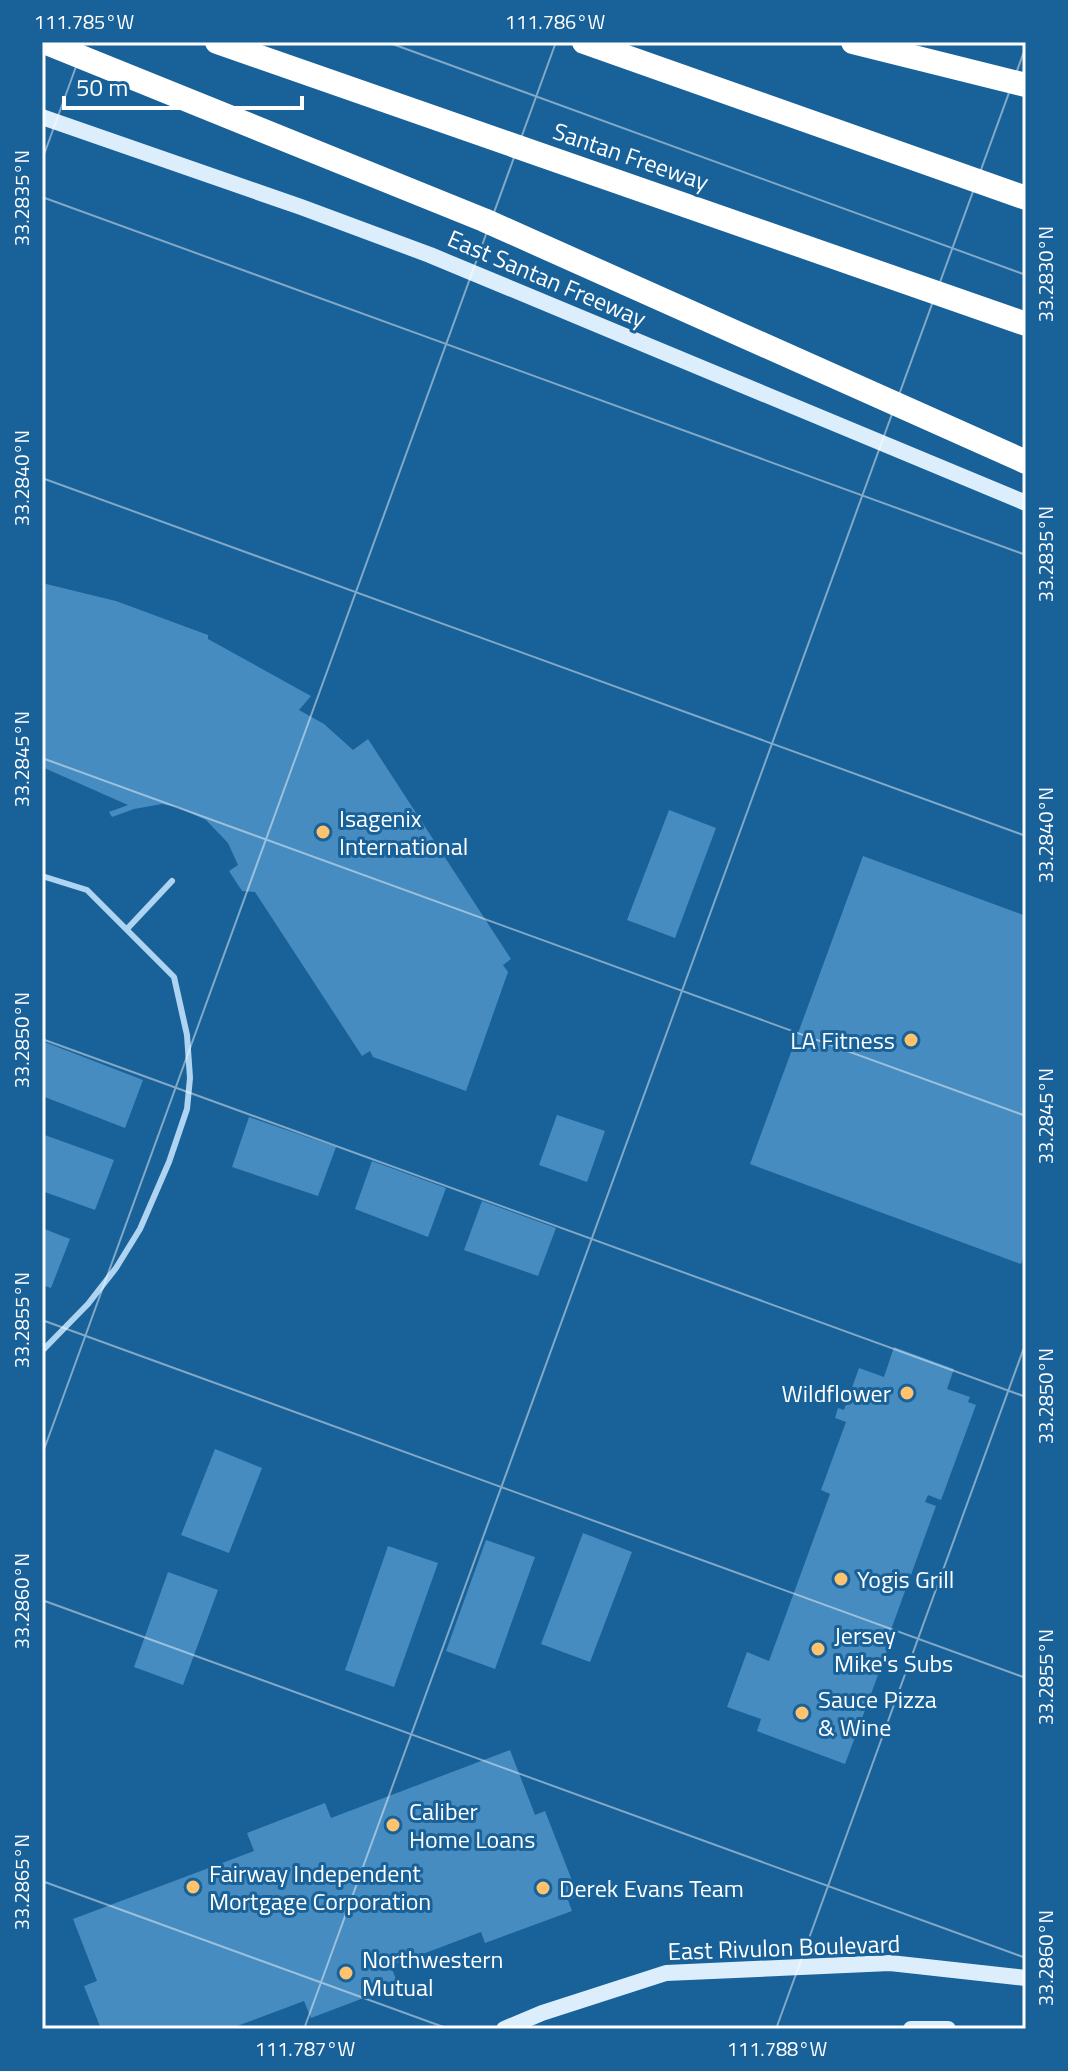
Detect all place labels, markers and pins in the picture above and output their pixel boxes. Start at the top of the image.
place label: Isagenix International [339,800,468,864]
marker: Isagenix International [314,823,332,841]
place label: LA Fitness [790,1022,895,1058]
marker: LA Fitness [902,1031,920,1049]
place label: Wildflower [782,1375,891,1411]
marker: Wildflower [898,1384,916,1402]
place label: Yogis Grill [857,1561,954,1597]
marker: Yogis Grill [832,1570,850,1588]
place label: Jersey Mike's Subs [834,1617,953,1681]
marker: Jersey Mike's Subs [809,1640,827,1658]
place label: Sauce Pizza & Wine [818,1681,937,1745]
marker: Sauce Pizza & Wine [793,1704,811,1722]
place label: Caliber Home Loans [409,1793,535,1857]
marker: Caliber Home Loans [384,1816,402,1834]
place label: Fairway Independent Mortgage Corporation [209,1855,431,1919]
place label: Derek Evans Team [559,1870,744,1906]
marker: Fairway Independent Mortgage Corporation [184,1878,202,1896]
marker: Derek Evans Team [534,1879,552,1897]
place label: Northwestern Mutual [362,1941,503,2005]
marker: Northwestern Mutual [337,1964,355,1982]

